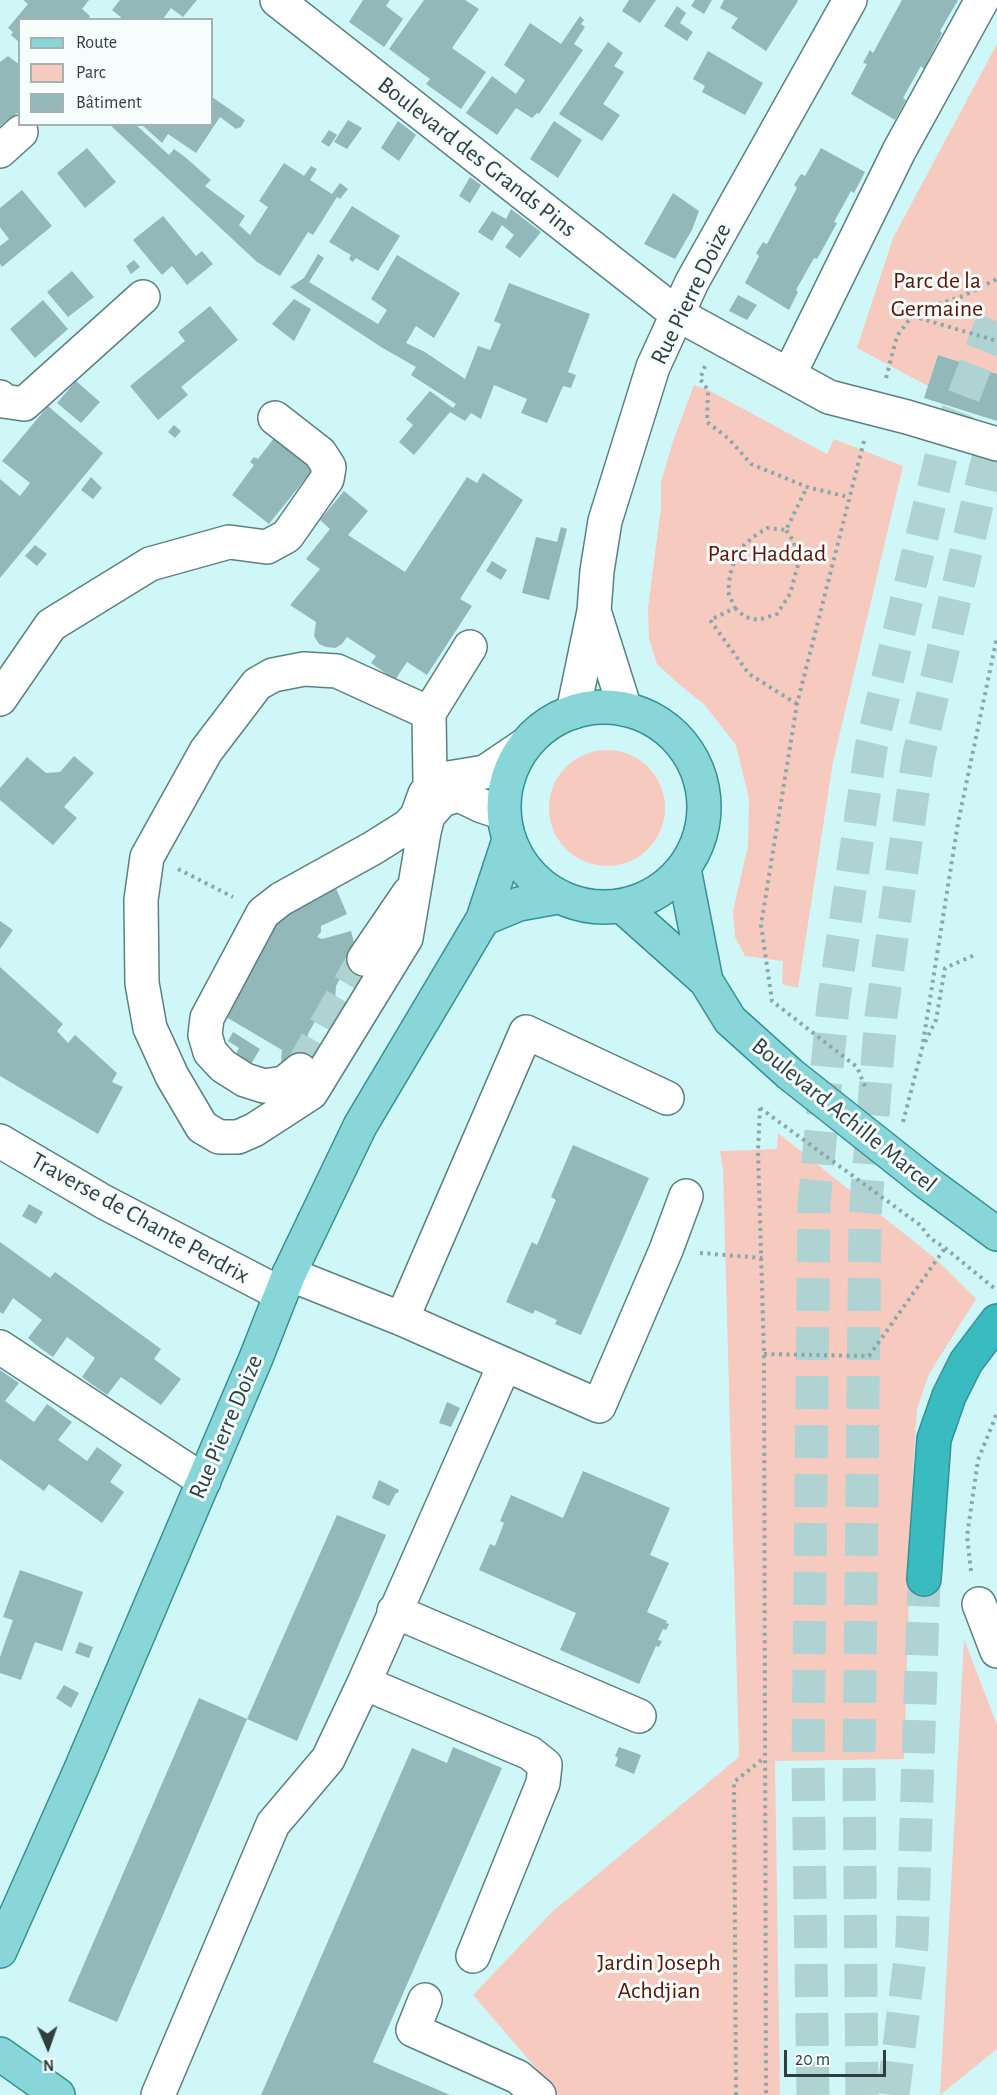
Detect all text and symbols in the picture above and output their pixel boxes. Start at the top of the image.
legend [18,18,213,126]
text: Route [76,34,117,52]
text: Parc [76,64,106,82]
street label: Boulevard des Grands Pins [372,70,582,244]
text: Bâtiment [76,94,142,112]
street label: Rue Pierre Doize [644,219,738,369]
park label: Parc de la Germaine [891,267,983,323]
park label: Parc Haddad [708,540,826,568]
street label: Boulevard Achille Marcel [746,1032,942,1198]
street label: Traverse de Chante Perdrix [26,1146,254,1290]
street label: Rue Pierre Doize [183,1351,269,1503]
park label: Jardin Joseph Achdjian [597,1949,721,2005]
north arrow [18,2017,78,2077]
scale bar [787,2038,889,2076]
text: 20 m [795,2051,830,2069]
text: N [43,2057,54,2073]

